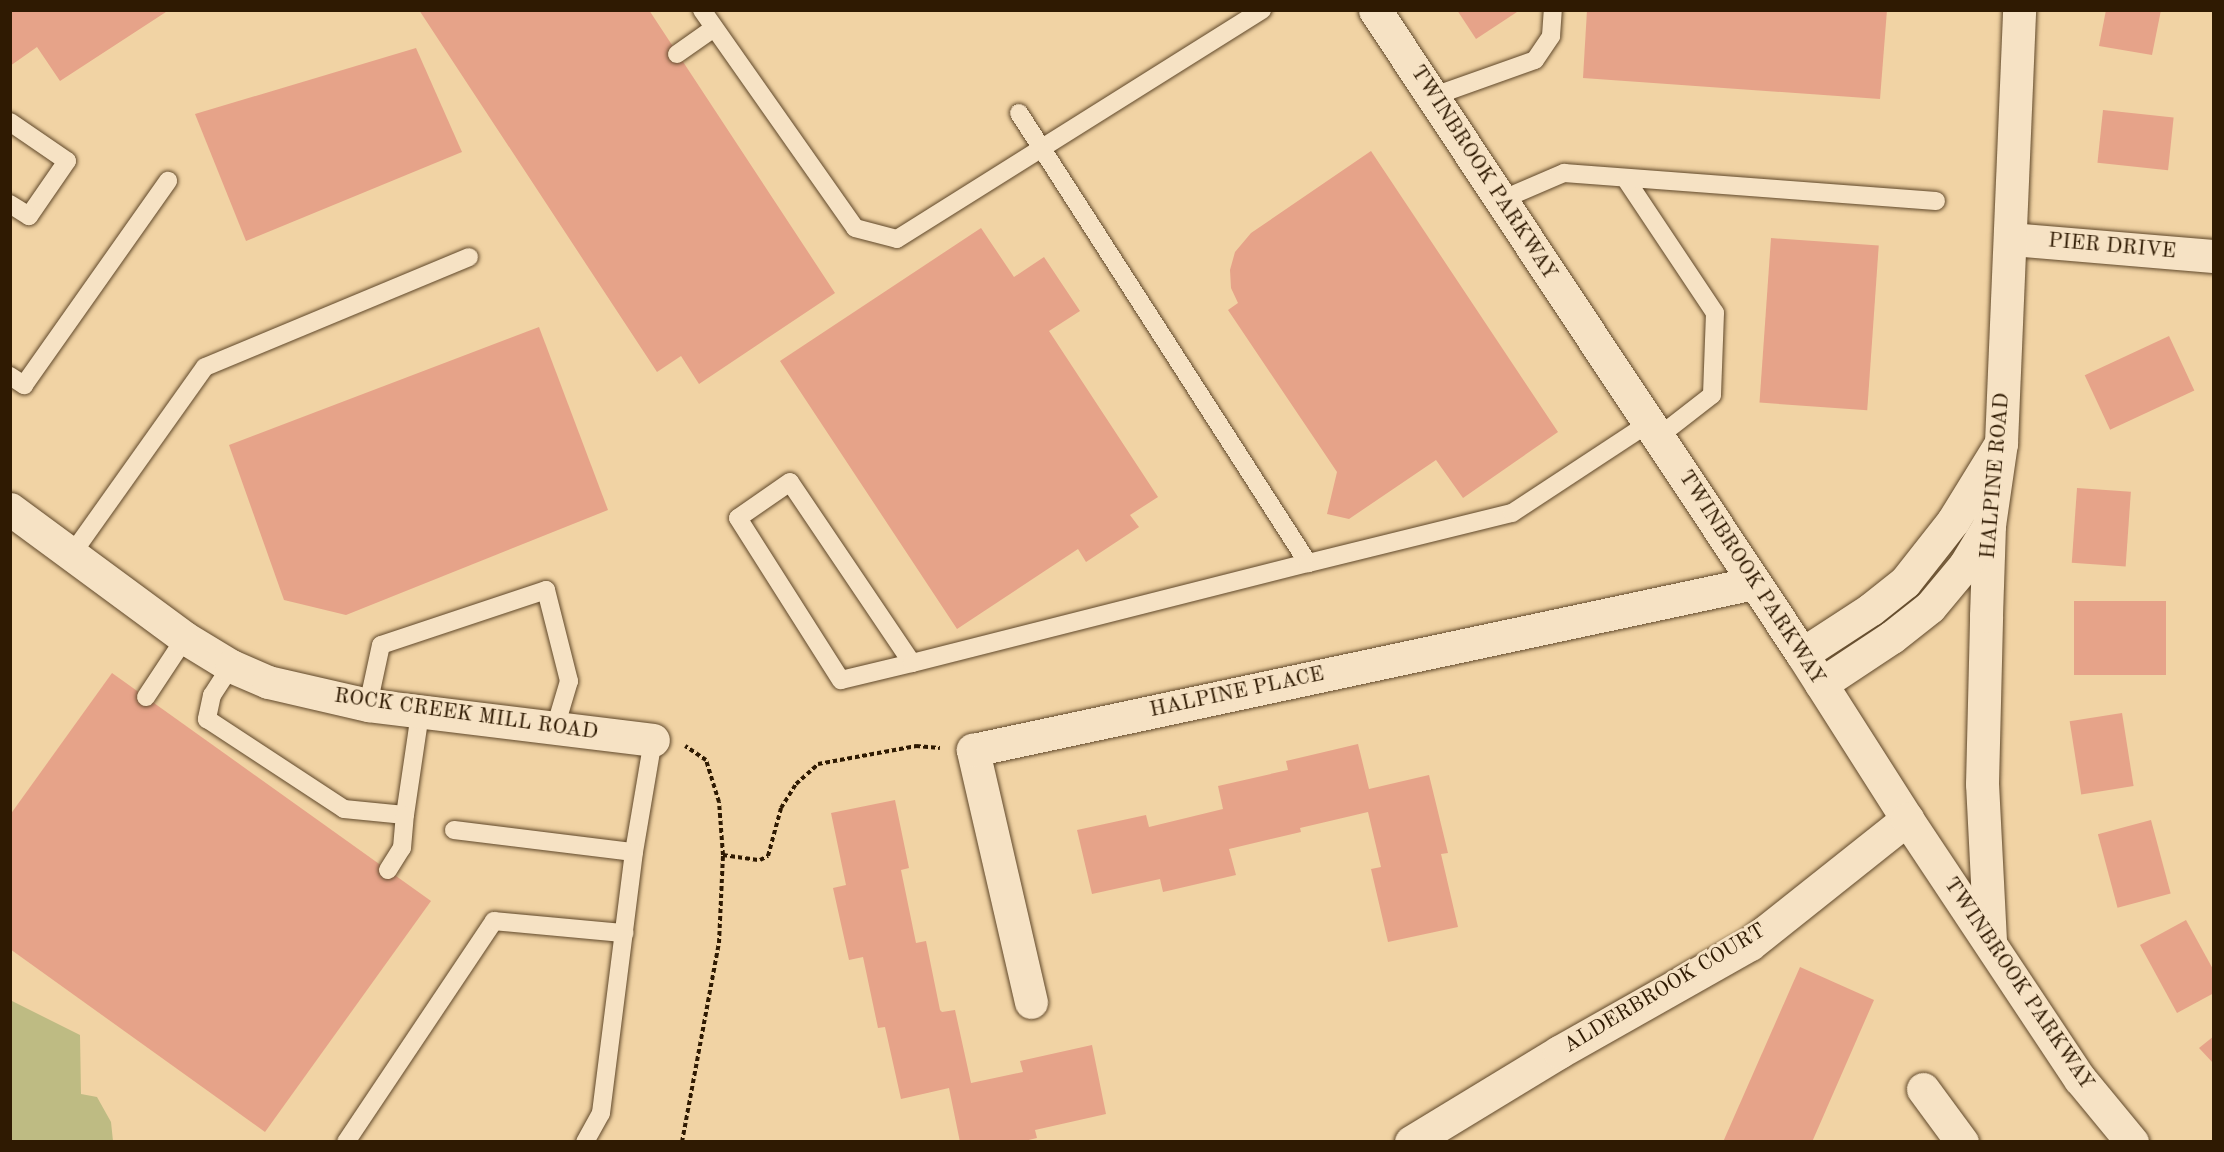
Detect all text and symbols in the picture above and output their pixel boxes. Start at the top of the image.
street label: TWINBROOK PARKWAY [1404,61,1562,285]
street label: PIER DRIVE [2047,229,2177,265]
street label: HALPINE ROAD [1976,392,2016,560]
street label: TWINBROOK PARKWAY [1672,466,1830,690]
street label: HALPINE PLACE [1147,662,1327,724]
street label: ROCK CREEK MILL ROAD [332,684,600,746]
street label: TWINBROOK PARKWAY [1938,873,2098,1095]
street label: ALDERBROOK COURT [1559,919,1771,1059]

